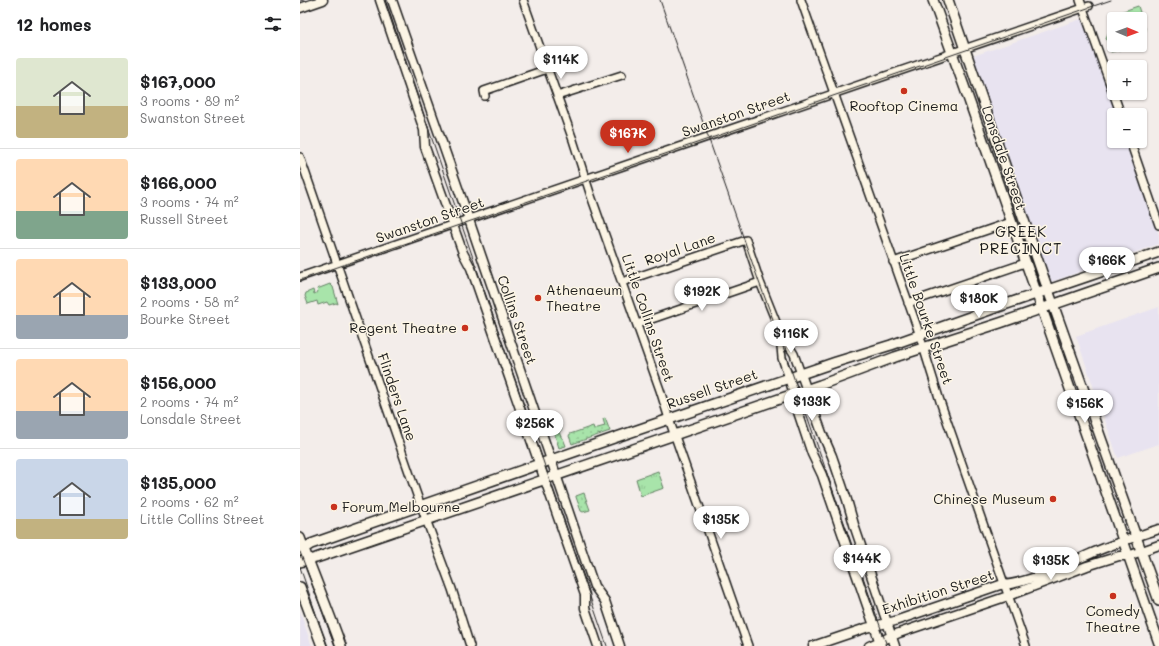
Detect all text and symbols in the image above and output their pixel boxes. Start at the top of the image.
north arrow [1107,12,1147,52]
map controls [1107,12,1147,148]
text: 12 homes [16,13,92,35]
icon: filters [262,13,284,35]
pin: $114K [533,46,589,80]
text: $114K [543,50,579,67]
button: + [1107,60,1147,100]
text: $167,000 [140,70,216,92]
icon: home [48,74,96,122]
street label: Swanston Street [679,86,792,141]
marker: Rooftop Cinema [899,86,909,96]
text: 3 rooms · 89 m² [140,92,239,109]
place label: Rooftop Cinema [849,96,959,115]
street label: Lonsdale Street [978,103,1031,212]
button: − [1107,108,1147,148]
text: Swanston Street [140,109,245,126]
pin: $167K [600,120,656,154]
text: $167K [609,124,647,141]
text: $166,000 [140,171,217,193]
icon: home [48,175,96,223]
street label: Swanston Street [373,192,486,247]
text: 3 rooms · 74 m² [140,193,239,210]
text: Russell Street [140,210,228,227]
district label: GREEK PRECINCT [980,221,1062,258]
street label: Royal Lane [642,228,718,270]
pin: $166K [1079,247,1135,281]
street label: Little Collins Street [618,251,679,384]
street label: Little Bourke Street [895,251,958,387]
text: $166K [1088,251,1126,268]
text: $133,000 [140,271,216,293]
street label: Collins Street [493,273,542,367]
icon: home [48,275,96,323]
pin: $192K [674,278,730,312]
place label: Athenaeum Theatre [546,280,622,315]
text: $192K [683,282,721,299]
pin: $180K [951,285,1007,319]
text: $180K [960,289,998,306]
text: 2 rooms · 58 m² [140,293,239,310]
marker: Athenaeum Theatre [533,293,543,303]
text: Bourke Street [140,310,230,327]
place label: Regent Theatre [349,318,457,337]
pin: $116K [763,320,819,354]
marker: Regent Theatre [460,323,470,333]
text: $116K [773,324,809,341]
street label: Flinders Lane [374,350,421,443]
street label: Russell Street [664,364,760,413]
text: $156,000 [140,371,216,393]
icon: home [48,375,96,423]
pin: $133K [784,388,840,422]
pin: $156K [1057,390,1113,424]
text: $133K [793,392,831,409]
text: 2 rooms · 74 m² [140,393,238,410]
text: $156K [1066,394,1104,411]
text: Lonsdale Street [140,410,241,427]
pin: $256K [507,410,563,444]
text: $256K [515,414,555,431]
text: $135,000 [140,471,216,493]
icon: home [48,475,96,523]
place label: Chinese Museum [933,489,1045,508]
text: 2 rooms · 62 m² [140,493,239,510]
marker: Chinese Museum [1048,494,1058,504]
place label: Forum Melbourne [342,497,460,516]
marker: Forum Melbourne [329,502,339,512]
pin: $135K [693,506,749,540]
text: Little Collins Street [140,510,264,527]
text: $135K [702,510,740,527]
pin: $144K [834,545,890,579]
pin: $135K [1023,547,1079,581]
text: $144K [843,549,881,566]
text: $135K [1032,551,1070,568]
street label: Exhibition Street [880,565,996,618]
marker: Comedy Theatre [1108,591,1118,601]
place label: Comedy Theatre [1086,601,1140,636]

